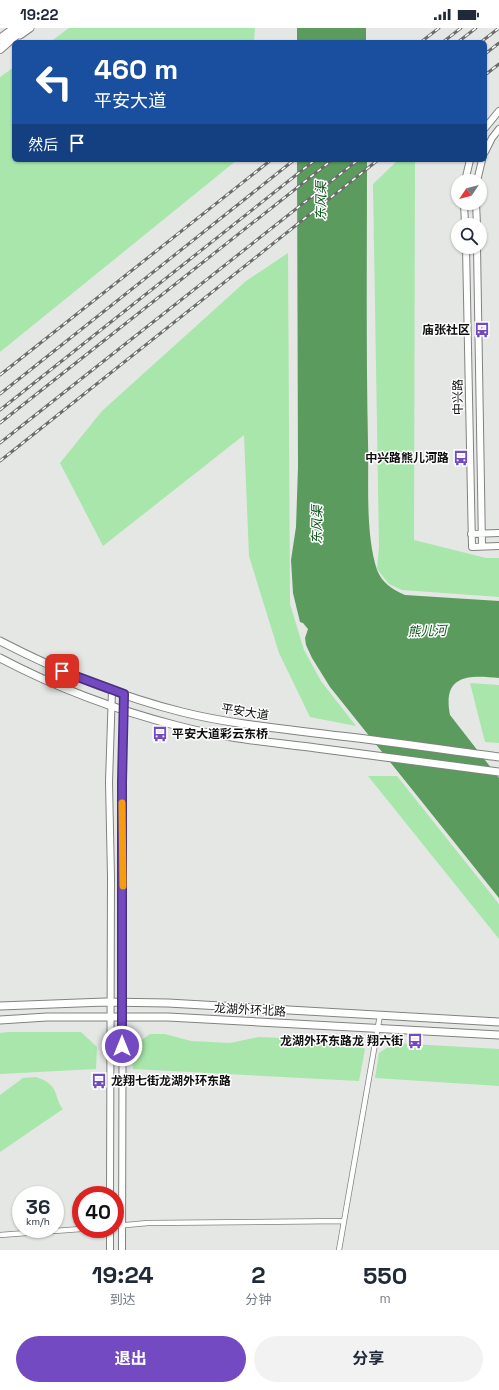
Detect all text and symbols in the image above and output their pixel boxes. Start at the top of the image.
text: 19:22 [20,5,58,24]
text: 460 m [94,51,178,87]
icon: left [28,56,80,108]
text: 平安大道 [94,89,166,112]
icon: arrive [66,132,88,154]
text: 然后 [28,135,58,154]
north arrow [451,174,487,210]
map controls [451,174,487,254]
water label: 东风渠 [312,179,330,221]
button: search [451,218,487,254]
bus stop icon: 庙张社区 [473,321,491,339]
place label: 庙张社区 [422,322,470,338]
street label: 中兴路 [450,379,466,415]
bus stop icon: 中兴路熊儿河路 [452,449,470,467]
place label: 中兴路熊儿河路 [365,450,449,466]
water label: 东风渠 [308,503,326,545]
water label: 熊儿河 [407,622,450,640]
pin [45,654,79,688]
icon: arrive [51,660,73,682]
street label: 平安大道 [220,700,270,724]
bus stop icon: 平安大道彩云东桥 [151,725,169,743]
place label: 平安大道彩云东桥 [172,726,268,742]
street label: 龙湖外环北路 [214,1000,286,1020]
position arrow [101,1025,143,1067]
bus stop icon: 龙湖外环东路龙 翔六街 [406,1032,424,1050]
place label: 龙湖外环东路龙 翔六街 [280,1033,403,1049]
bus stop icon: 龙翔七街龙湖外环东路 [90,1072,108,1090]
place label: 龙翔七街龙湖外环东路 [111,1073,231,1089]
speed limit sign: 40 [72,1186,124,1238]
text: 36 [26,1194,50,1220]
text: km/h [26,1215,50,1228]
text: 19:24 [92,1259,154,1290]
text: 2 [251,1259,265,1290]
text: 550 [363,1260,407,1291]
text: m [380,1290,391,1307]
text: 到达 [110,1291,136,1308]
text: 分钟 [245,1291,271,1308]
button: 退出 [16,1336,246,1382]
button: 分享 [254,1336,483,1382]

